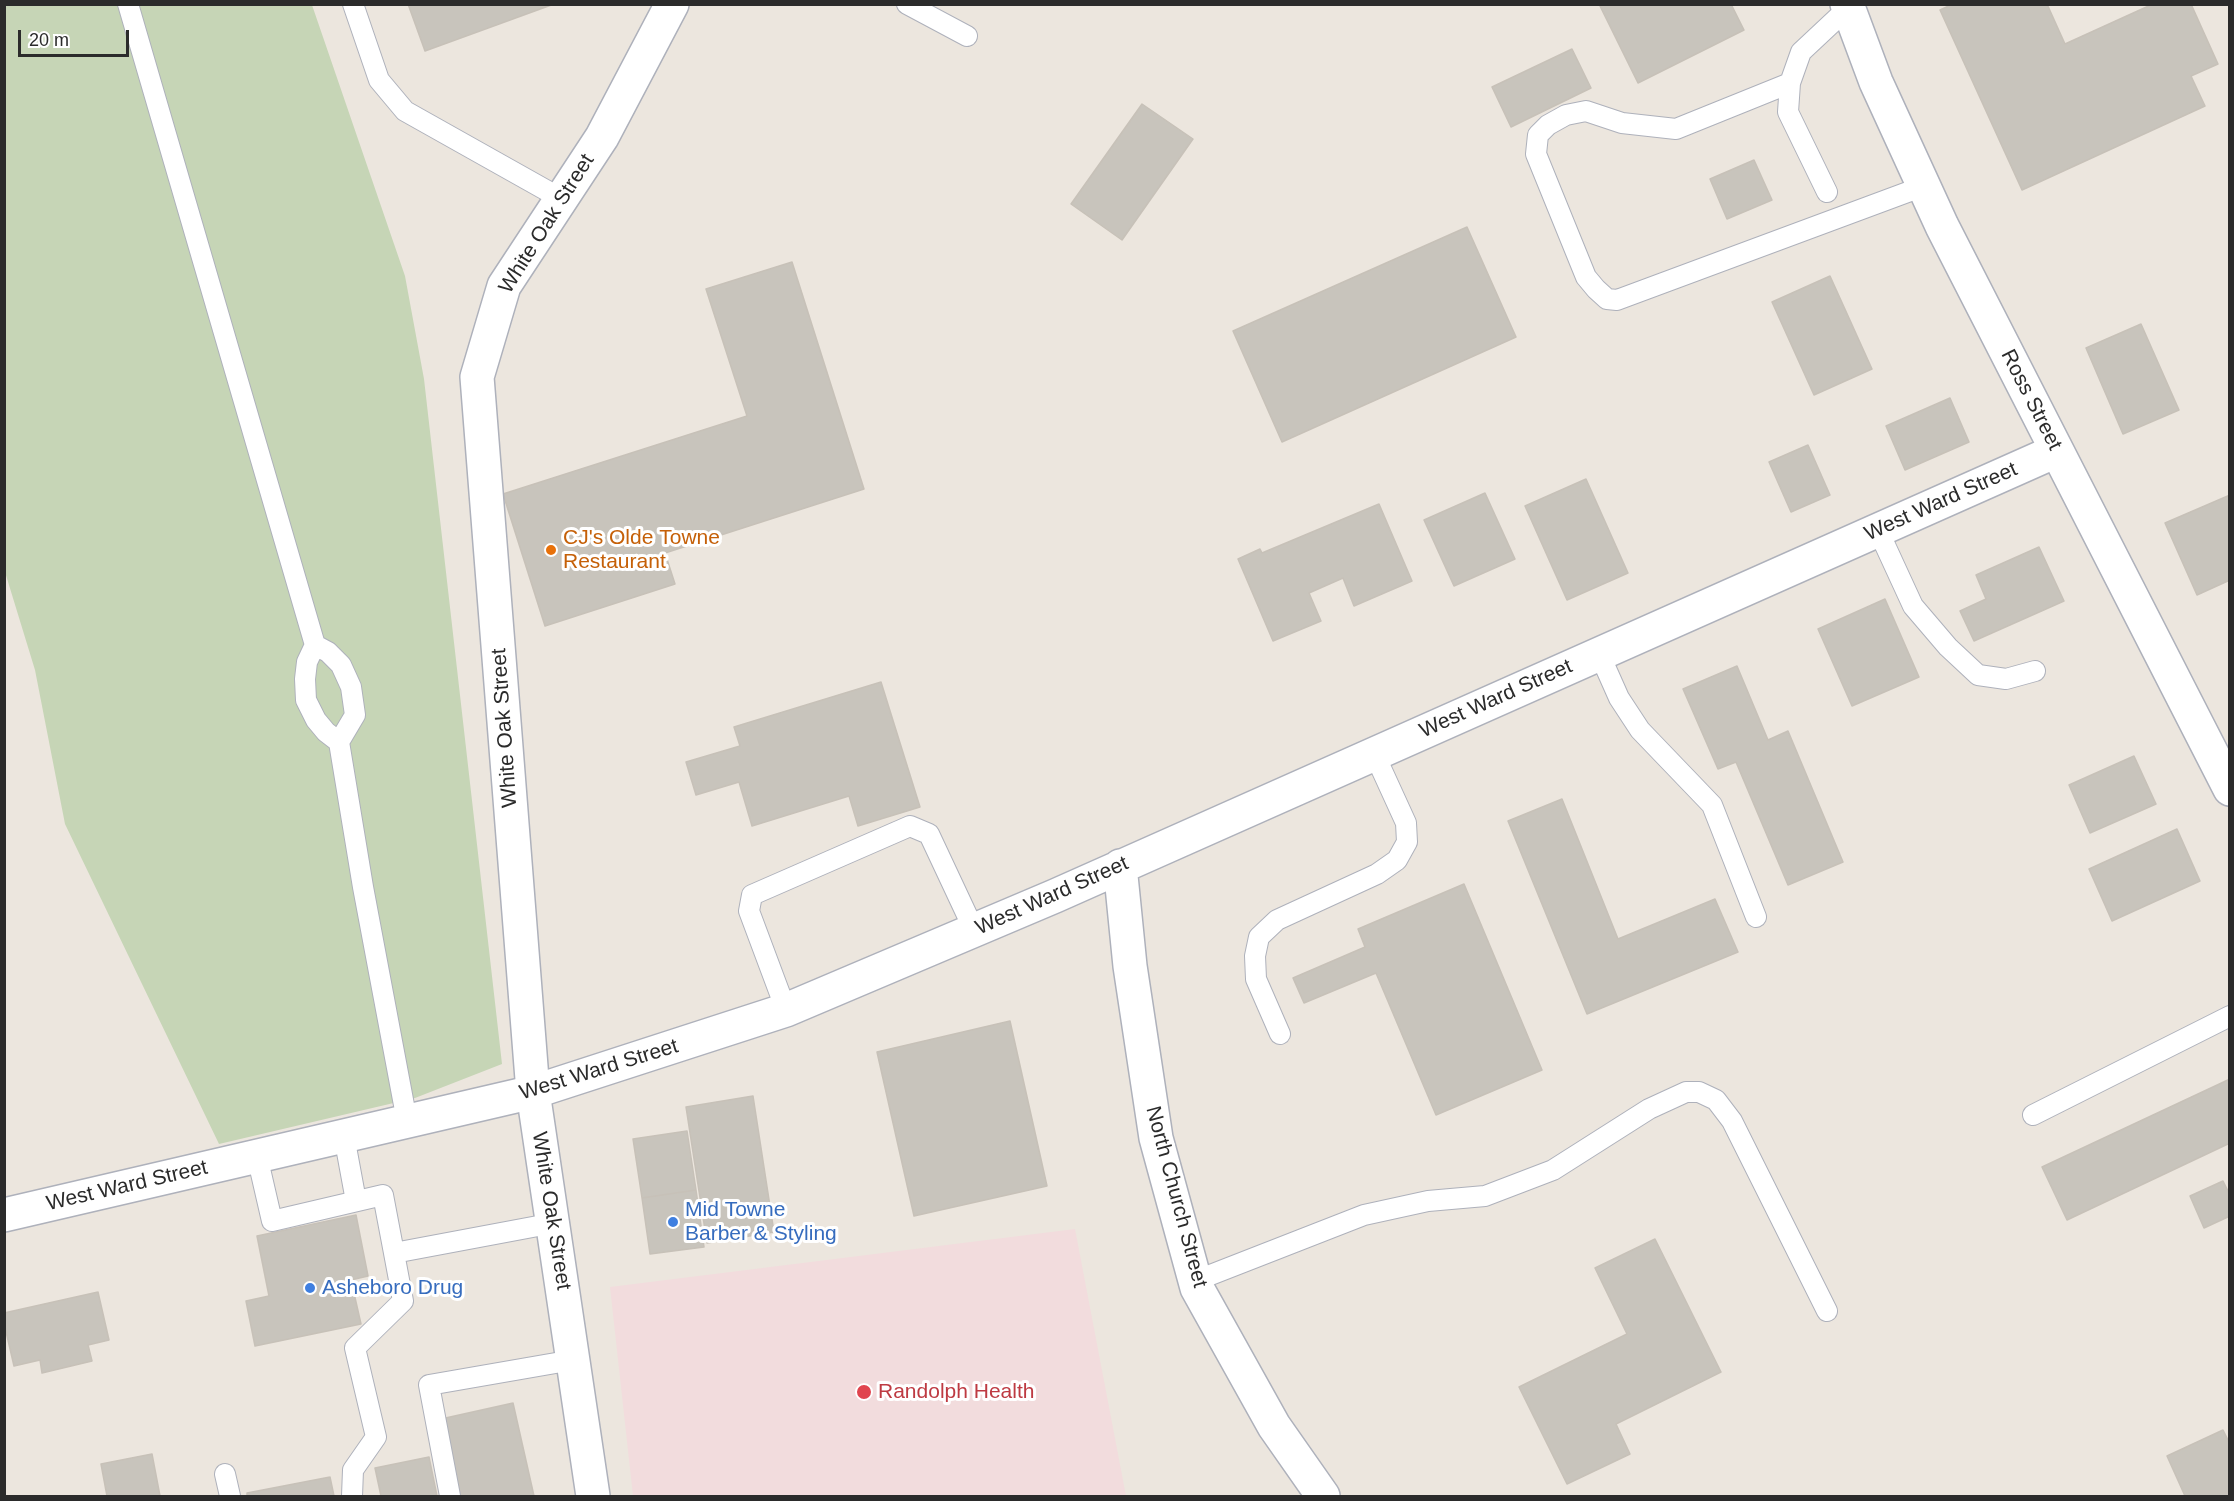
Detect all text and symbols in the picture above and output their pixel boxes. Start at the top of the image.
scale bar [21,18,132,56]
text: 20 m [29,30,69,50]
street label: White Oak Street [494,150,600,298]
street label: Ross Street [1995,345,2067,455]
street label: West Ward Street [1861,457,2021,547]
place label: CJ's Olde Towne Restaurant [563,525,720,575]
marker: CJ's Olde Towne Restaurant [544,543,558,557]
street label: White Oak Street [487,647,523,809]
street label: West Ward Street [1416,654,1576,744]
street label: West Ward Street [972,851,1132,941]
street label: West Ward Street [517,1034,681,1106]
street label: North Church Street [1140,1104,1212,1290]
street label: White Oak Street [526,1130,576,1292]
street label: West Ward Street [44,1155,210,1217]
place label: Mid Towne Barber & Styling [685,1197,837,1247]
marker: Mid Towne Barber & Styling [666,1215,680,1229]
place label: Asheboro Drug [322,1275,463,1301]
marker: Asheboro Drug [303,1281,317,1295]
place label: Randolph Health [878,1379,1034,1405]
marker: Randolph Health [855,1383,873,1401]

